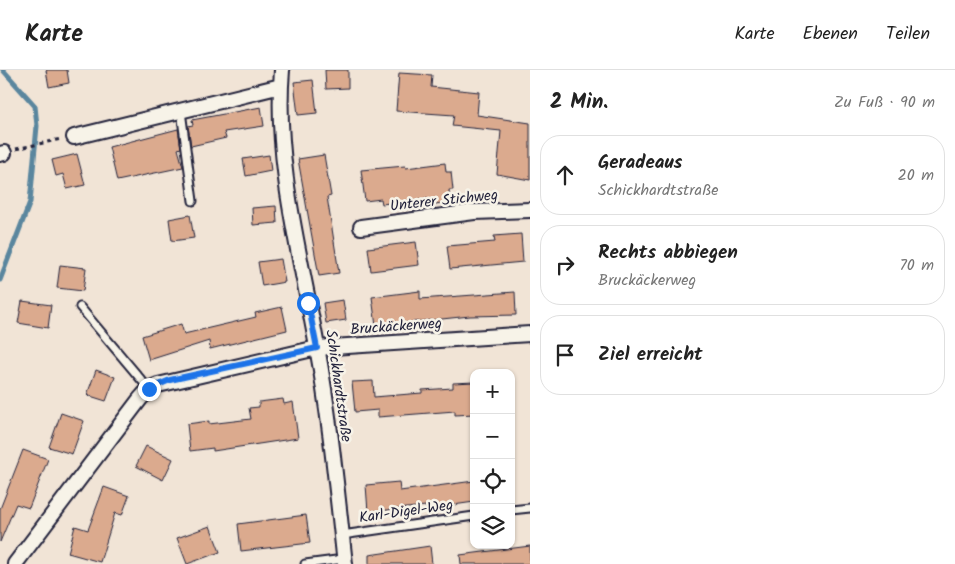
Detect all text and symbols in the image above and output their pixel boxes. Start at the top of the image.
text: Karte [25,15,83,54]
text: Karte [734,20,775,49]
text: Ebenen [803,20,858,49]
text: Teilen [886,20,930,49]
text: 2 Min. [550,86,608,119]
text: Zu Fuß · 90 m [834,90,935,115]
text: Geradeaus [598,148,683,178]
icon: ahead [551,161,579,189]
text: 20 m [898,163,934,188]
text: Schickhardtstraße [598,178,719,203]
street label: Unterer Stichweg [389,183,499,219]
text: Rechts abbiegen [598,238,738,268]
icon: right [551,251,579,279]
text: 70 m [899,253,934,278]
text: Bruckäckerweg [598,268,696,293]
route start [297,292,320,315]
street label: Bruckäckerweg [349,312,443,342]
street label: Schickhardtstraße [318,328,358,444]
text: Ziel erreicht [598,340,703,370]
icon: arrive [551,341,579,369]
map controls [470,369,515,549]
button: + [470,369,515,414]
route end [138,378,161,401]
button: − [470,414,515,459]
button: locate [470,459,515,504]
street label: Karl-Digel-Weg [357,494,455,530]
button: layers [470,504,515,549]

